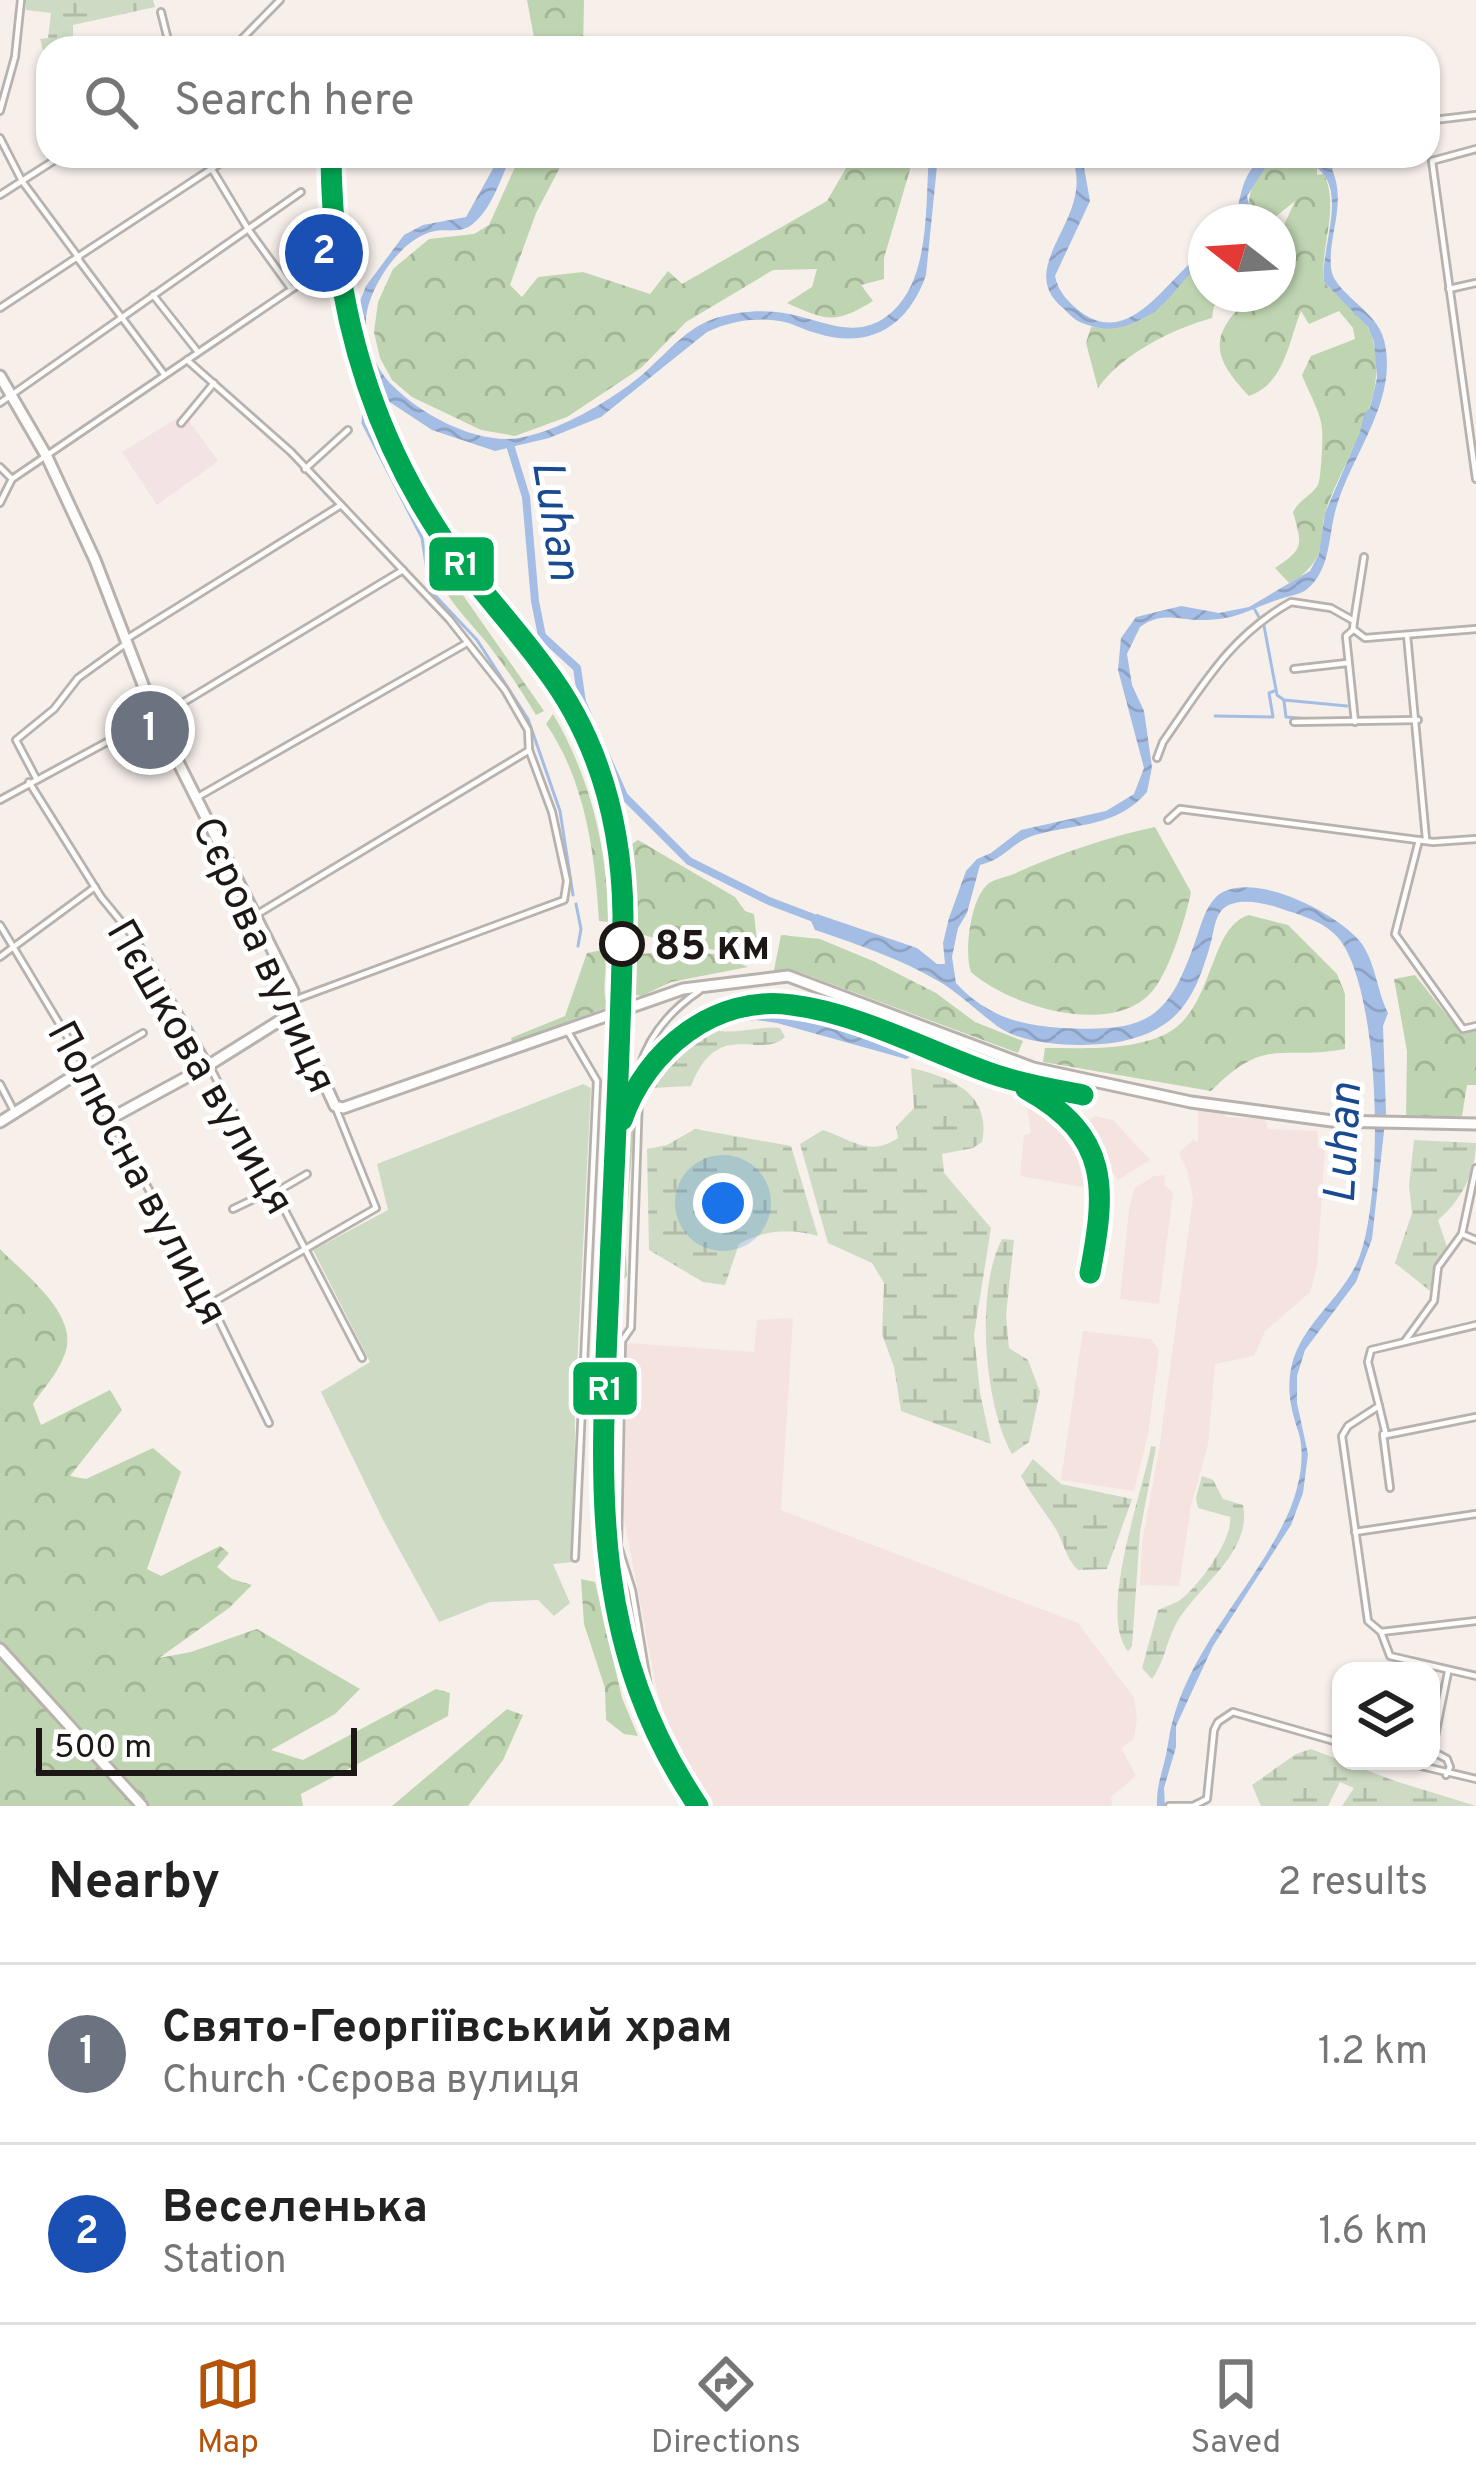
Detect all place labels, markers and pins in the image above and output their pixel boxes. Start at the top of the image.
pin: 2 [285,208,363,298]
pin: 1 [111,685,189,775]
place label: 85 км [654,922,770,975]
marker: 85 км [601,923,643,965]

